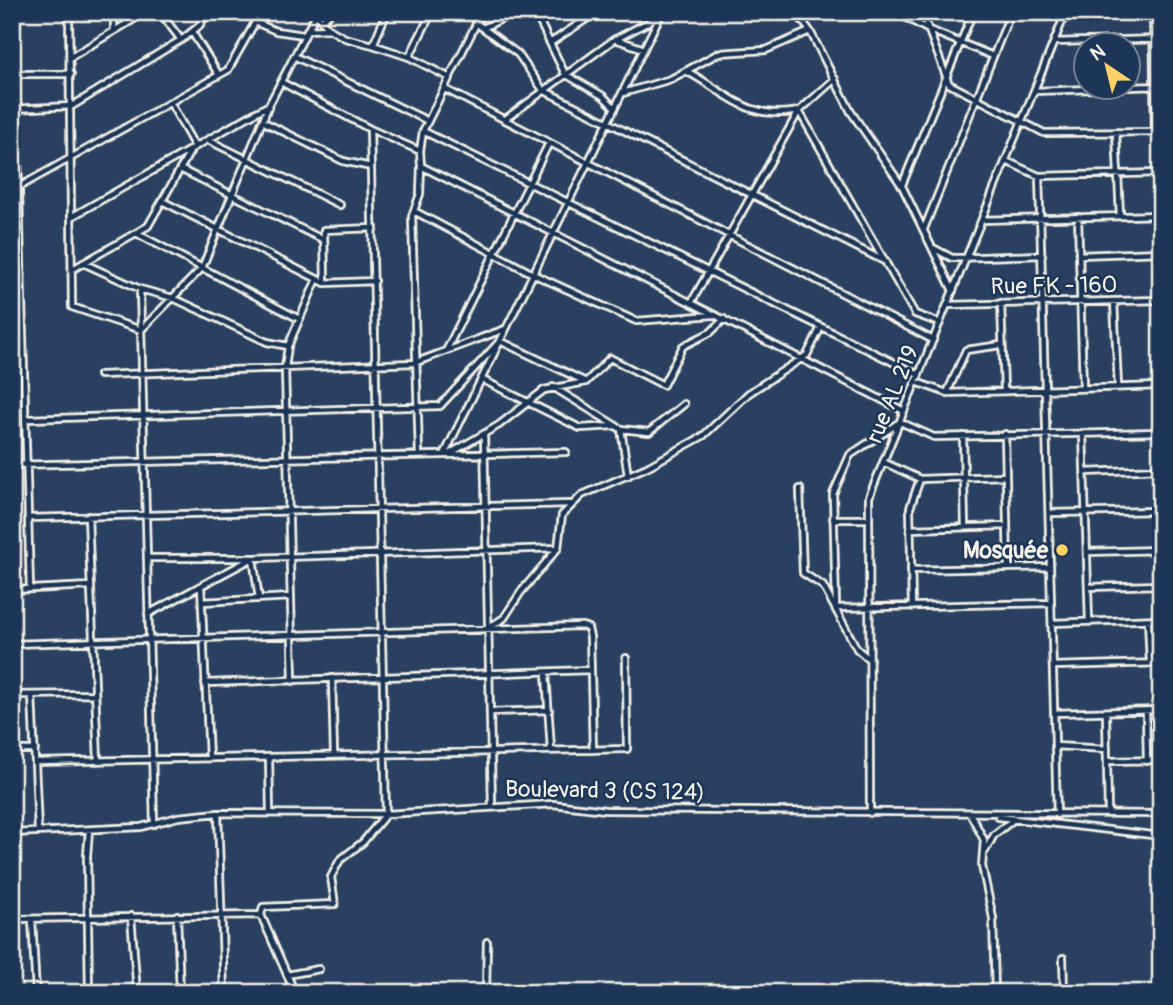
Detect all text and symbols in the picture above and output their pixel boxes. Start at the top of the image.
north arrow [1072,32,1142,102]
text: N [1086,39,1110,66]
street label: Rue FK - 160 [990,270,1118,301]
street label: rue AL 219 [860,341,925,447]
place label: Mosquée [963,536,1049,565]
marker: Mosquée [1054,542,1070,558]
street label: Boulevard 3 (CS 124) [505,774,705,807]

